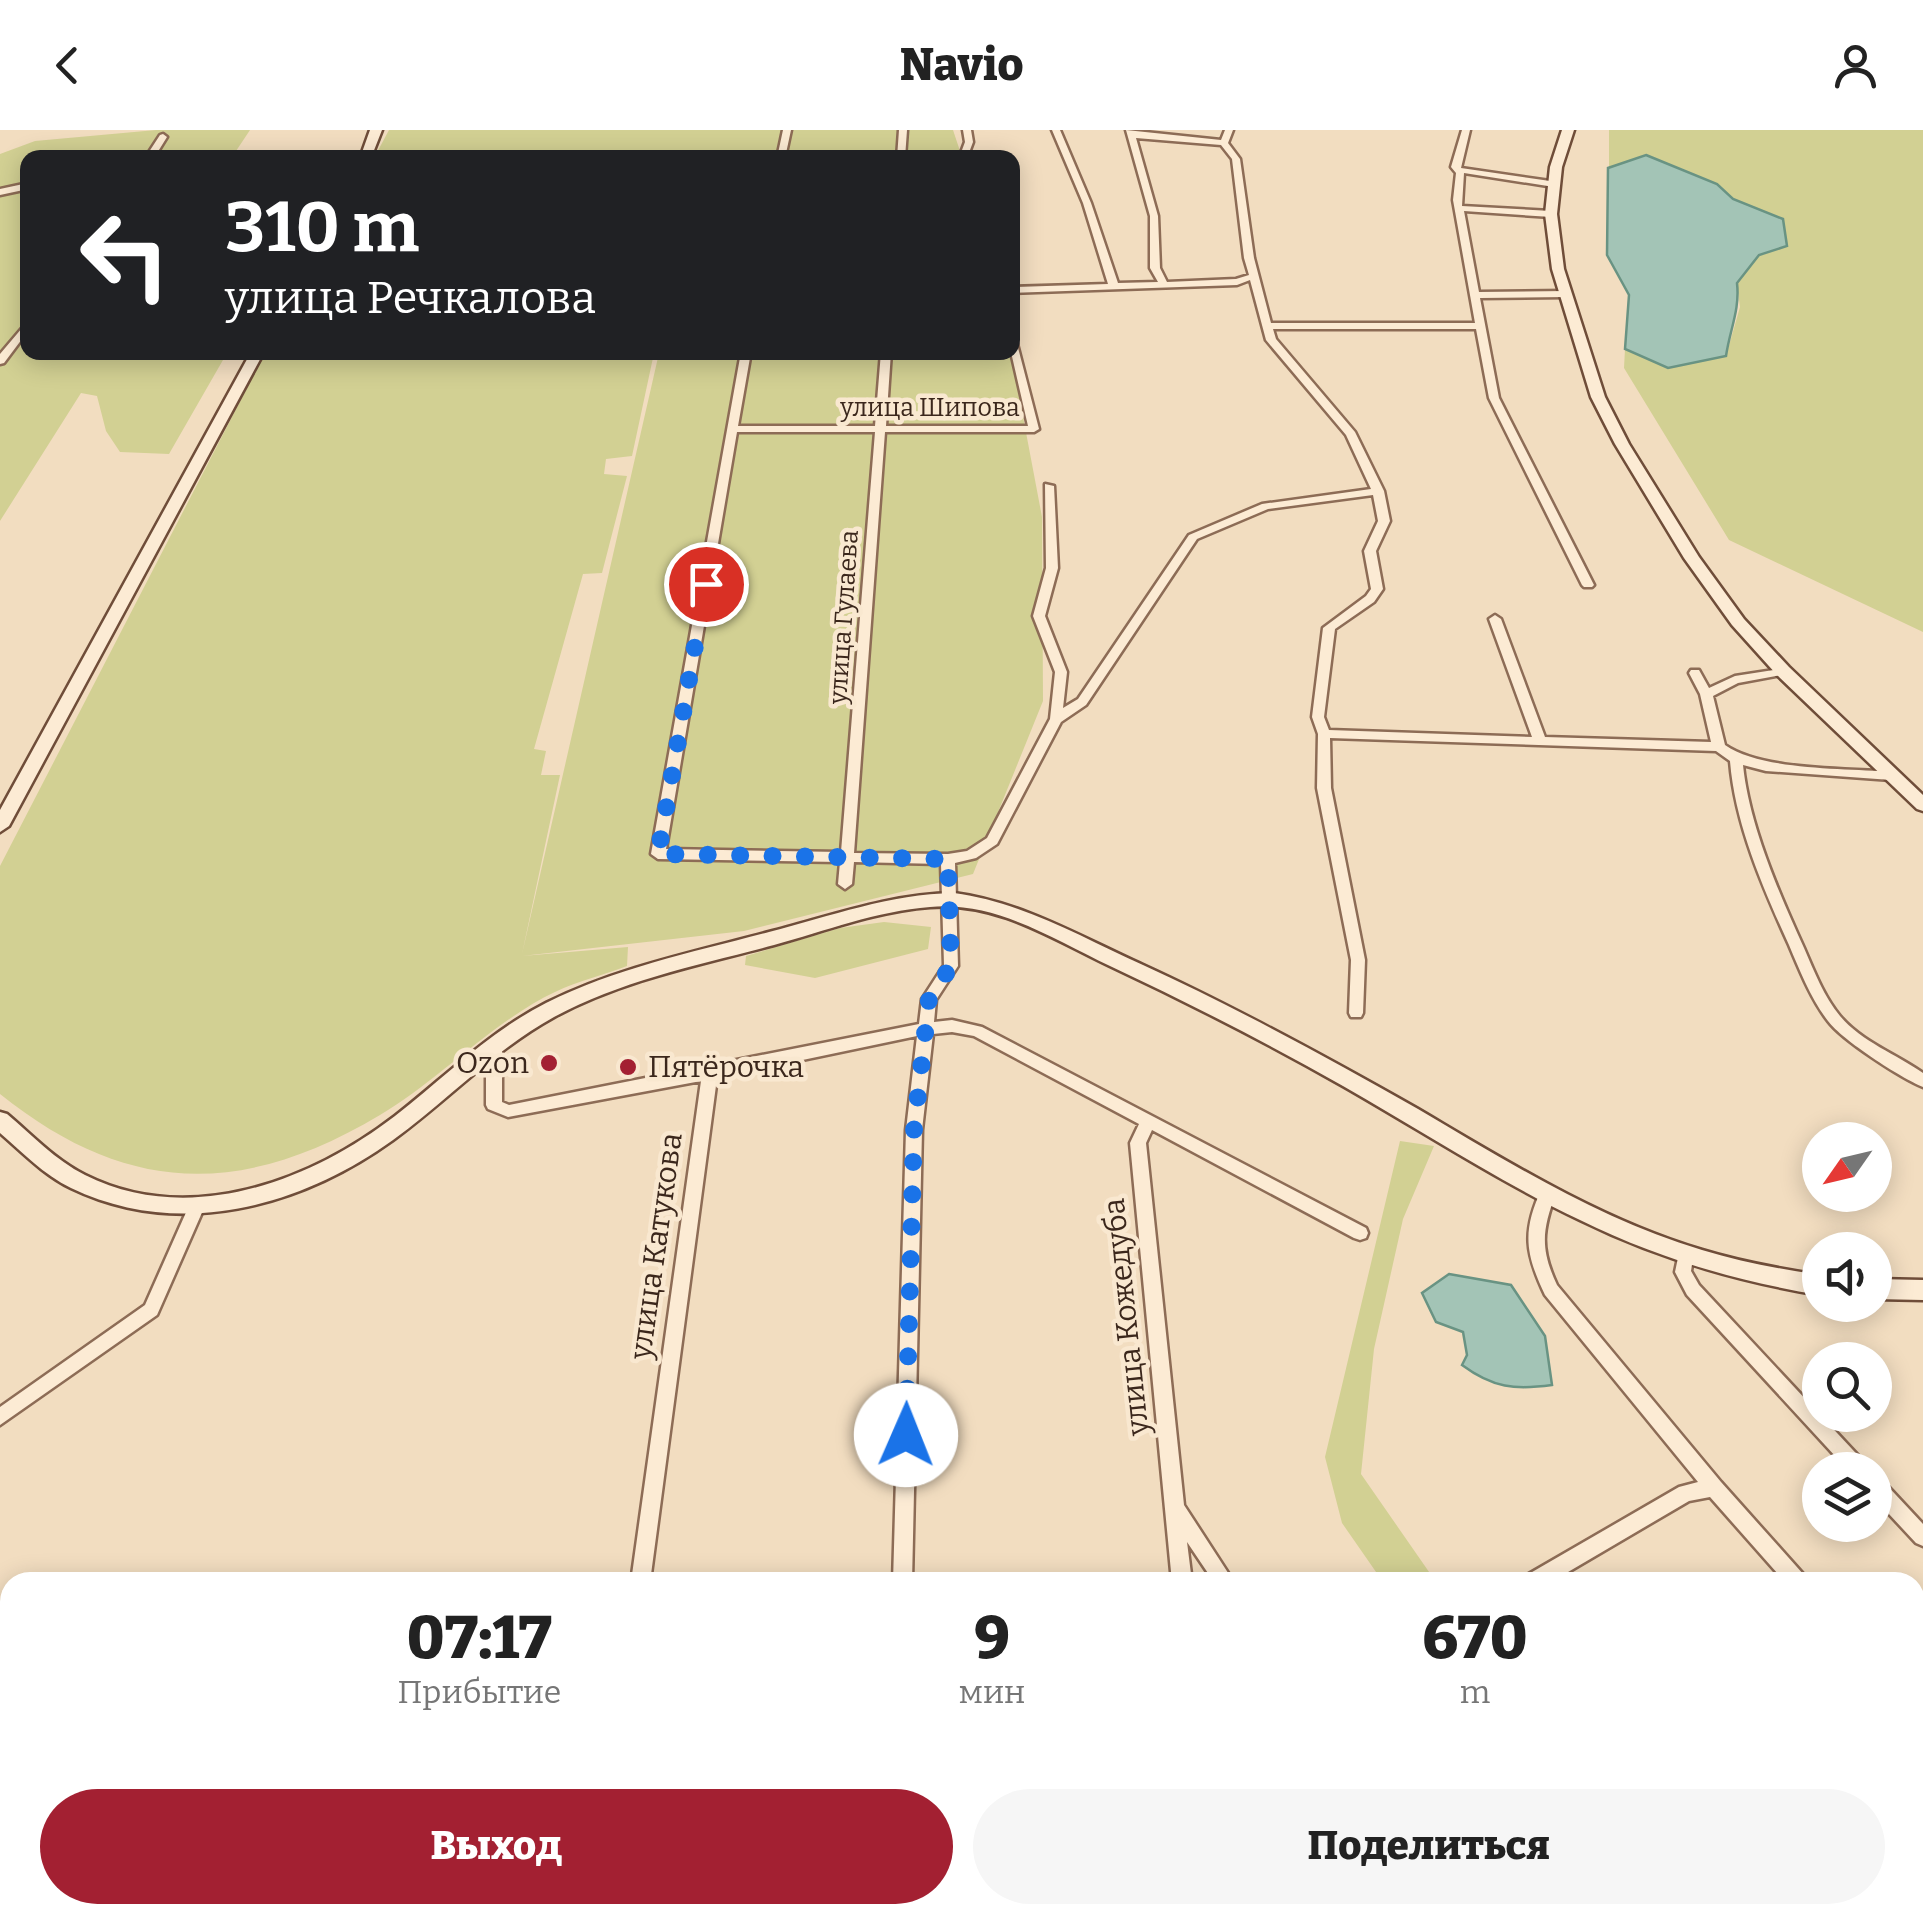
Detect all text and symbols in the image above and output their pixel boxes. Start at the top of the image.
icon: back [40,38,95,93]
text: Navio [900,38,1023,92]
icon: person [1828,38,1883,93]
text: 310 m [225,186,419,270]
icon: left [60,190,190,320]
text: улица Речкалова [225,271,596,325]
street label: улица Шипова [839,393,1020,423]
street label: улица Гулаева [823,529,865,706]
pin [664,542,749,627]
icon: arrive [679,557,734,612]
place label: Ozon [456,1045,529,1081]
place label: Пятёрочка [648,1049,804,1085]
marker: Ozon [538,1052,560,1074]
marker: Пятёрочка [617,1056,639,1078]
north arrow [1802,1122,1892,1212]
map controls [1802,1122,1892,1542]
street label: улица Катукова [622,1130,690,1363]
street label: улица Кожедуба [1096,1197,1156,1438]
button: sound [1802,1232,1892,1322]
button: search [1802,1342,1892,1432]
position arrow [854,1383,958,1487]
button: layers [1802,1452,1892,1542]
text: 07:17 [407,1602,552,1674]
text: 9 [974,1602,1010,1674]
text: 670 [1423,1602,1528,1674]
text: Прибытие [397,1673,561,1711]
text: мин [959,1673,1025,1711]
text: m [1460,1673,1490,1711]
button: Выход [40,1789,953,1904]
button: Поделиться [973,1789,1885,1904]

